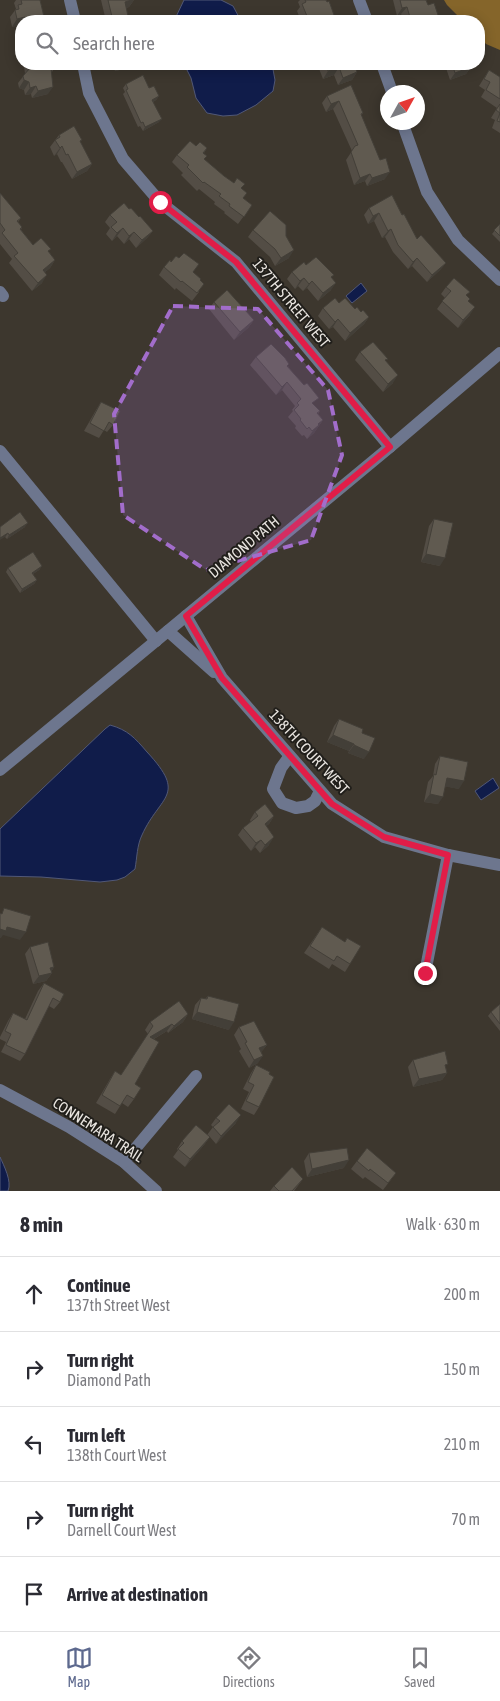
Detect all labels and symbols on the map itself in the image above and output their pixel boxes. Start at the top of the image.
north arrow [380,85,425,130]
route start [149,191,172,214]
street label: 137TH STREET WEST [249,255,334,351]
street label: DIAMOND PATH [205,512,282,581]
street label: 138TH COURT WEST [266,706,353,798]
route end [414,962,437,985]
street label: CONNEMARA TRAIL [50,1094,147,1165]

